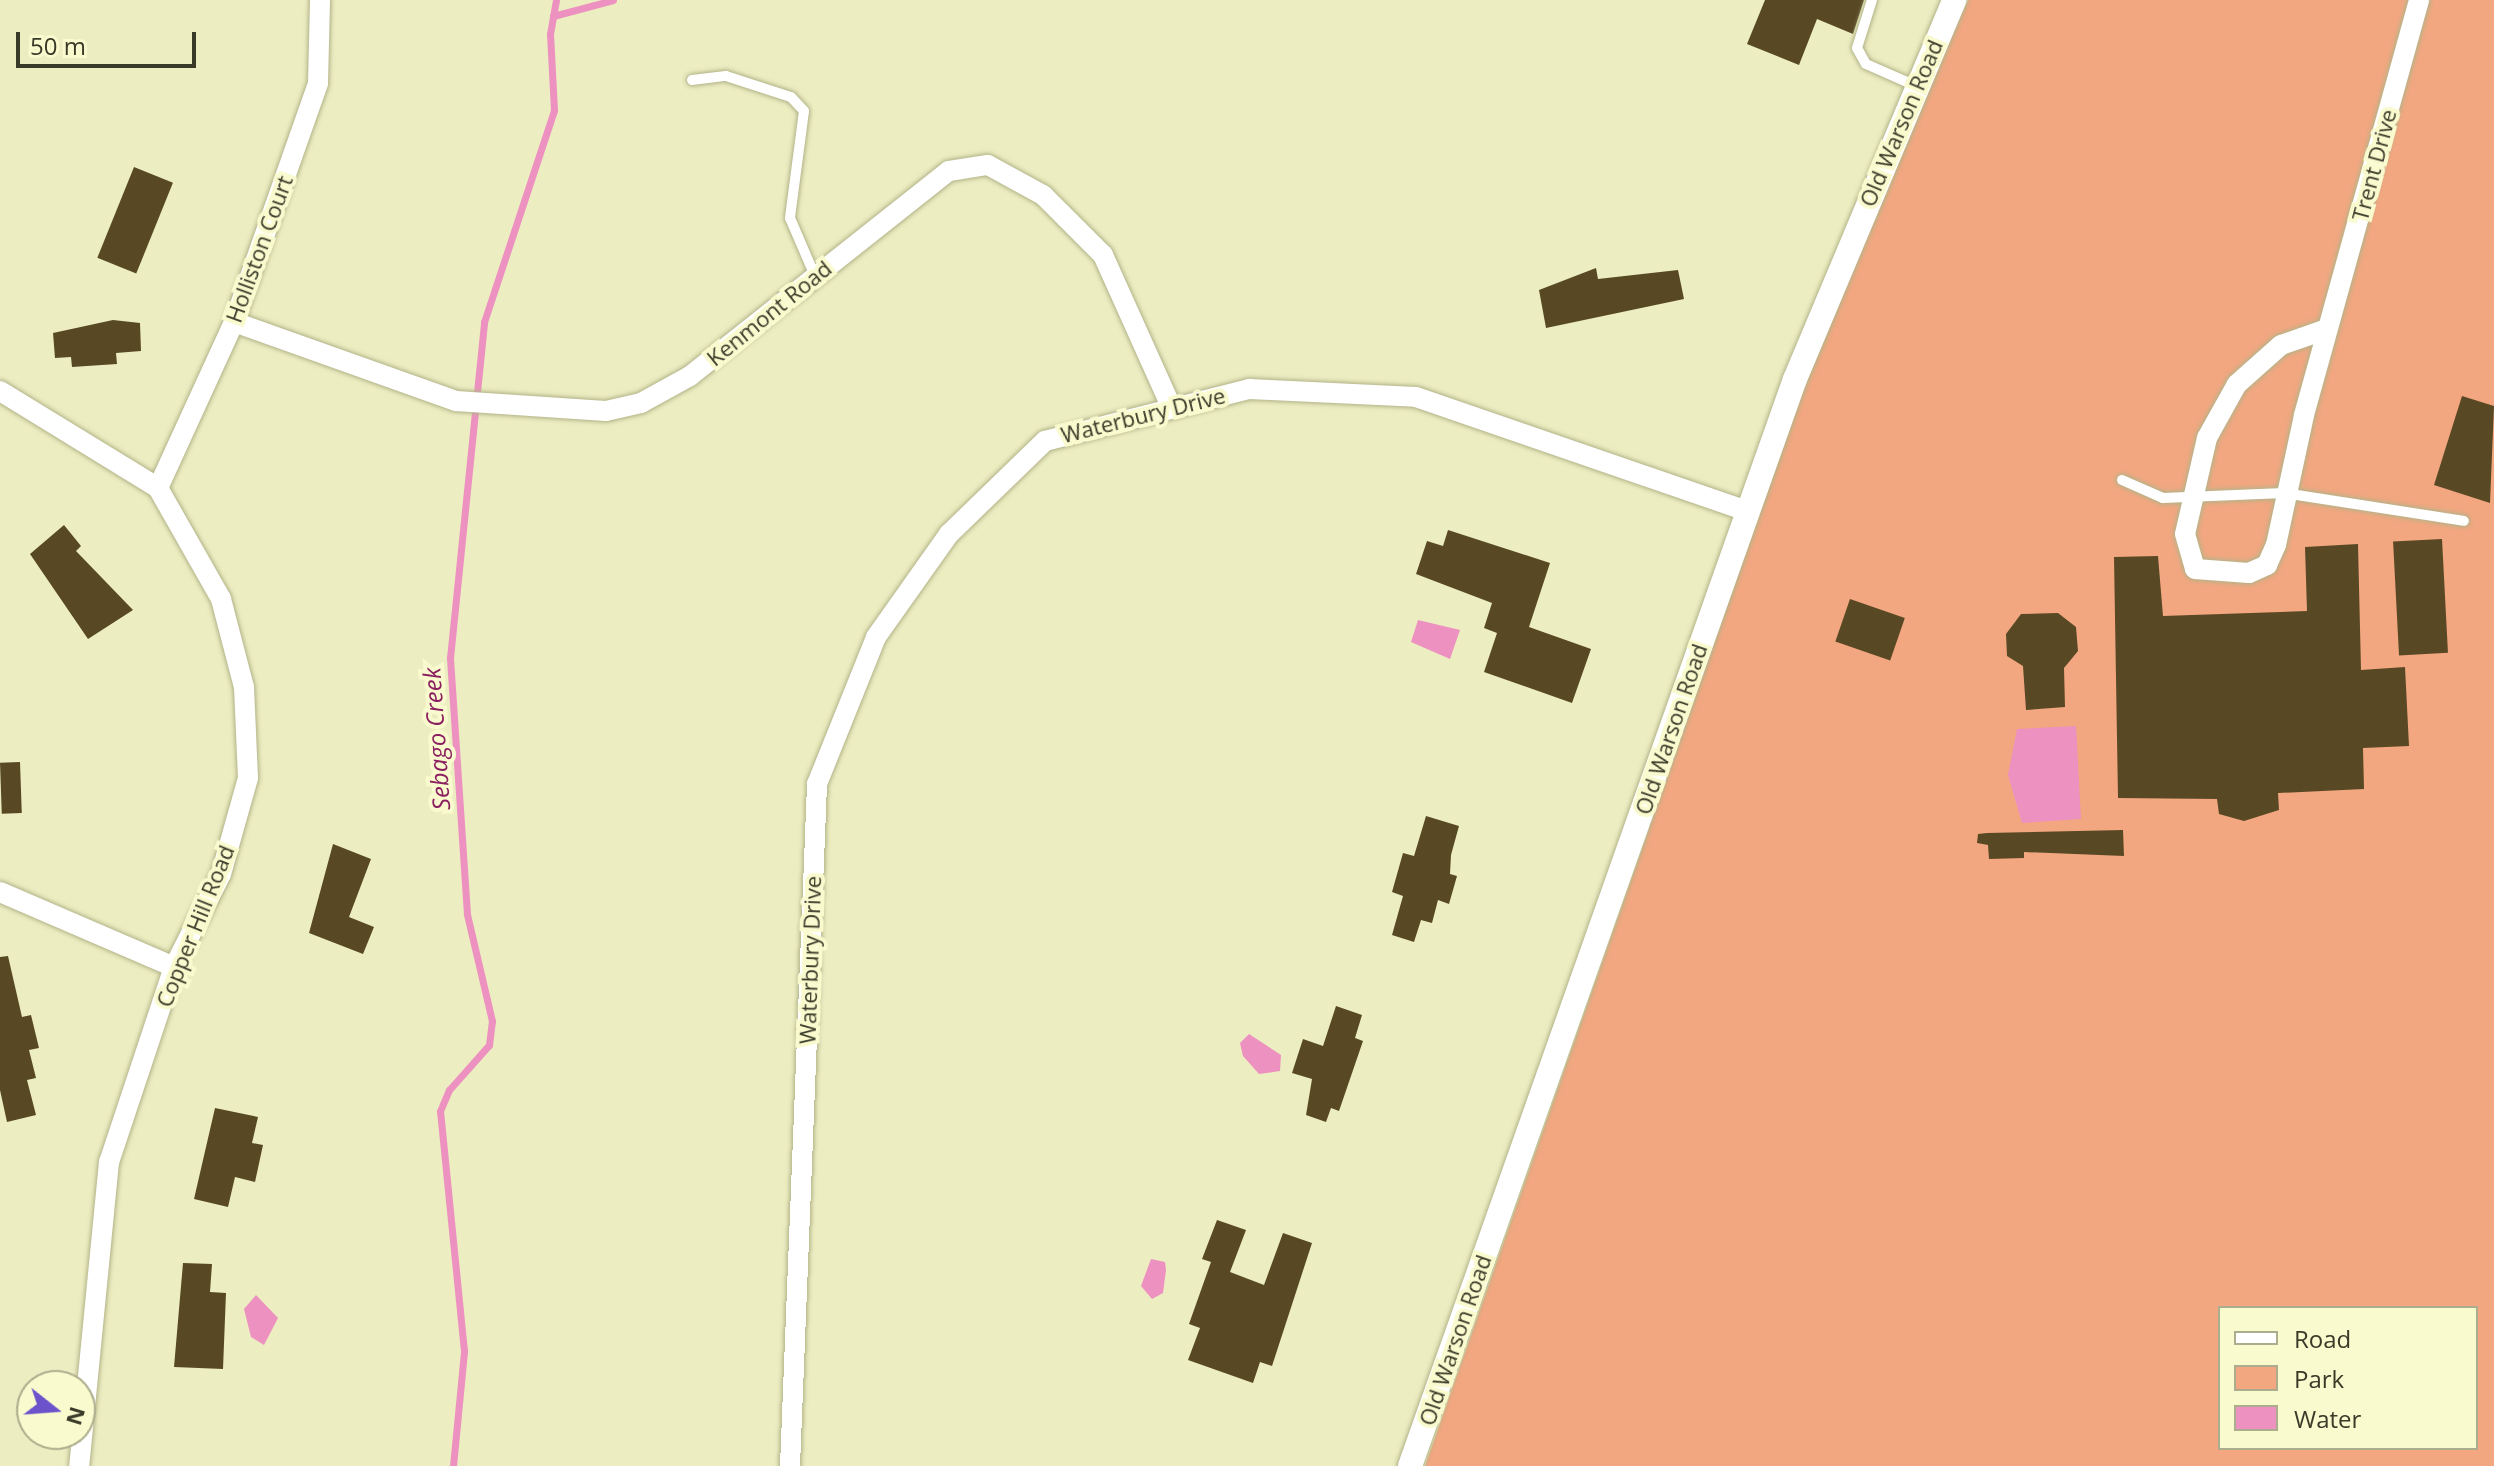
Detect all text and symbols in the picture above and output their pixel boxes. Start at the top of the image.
scale bar [20,16,200,66]
text: 50 m [30,29,86,62]
street label: Old Warson Road [1854,36,1948,210]
street label: Trent Drive [2346,106,2402,224]
street label: Holliston Court [220,172,298,326]
street label: Kenmont Road [701,255,837,371]
street label: Waterbury Drive [1058,382,1228,448]
street label: Old Warson Road [1629,640,1713,818]
water label: Sebago Creek [417,667,455,811]
street label: Copper Hill Road [151,841,239,1011]
street label: Waterbury Drive [794,875,826,1045]
street label: Old Warson Road [1413,1251,1497,1429]
legend [2218,1306,2478,1450]
text: Road [2294,1322,2351,1355]
text: Park [2294,1362,2344,1395]
north arrow [16,1370,96,1450]
text: Water [2294,1402,2361,1435]
text: N [60,1403,94,1429]

